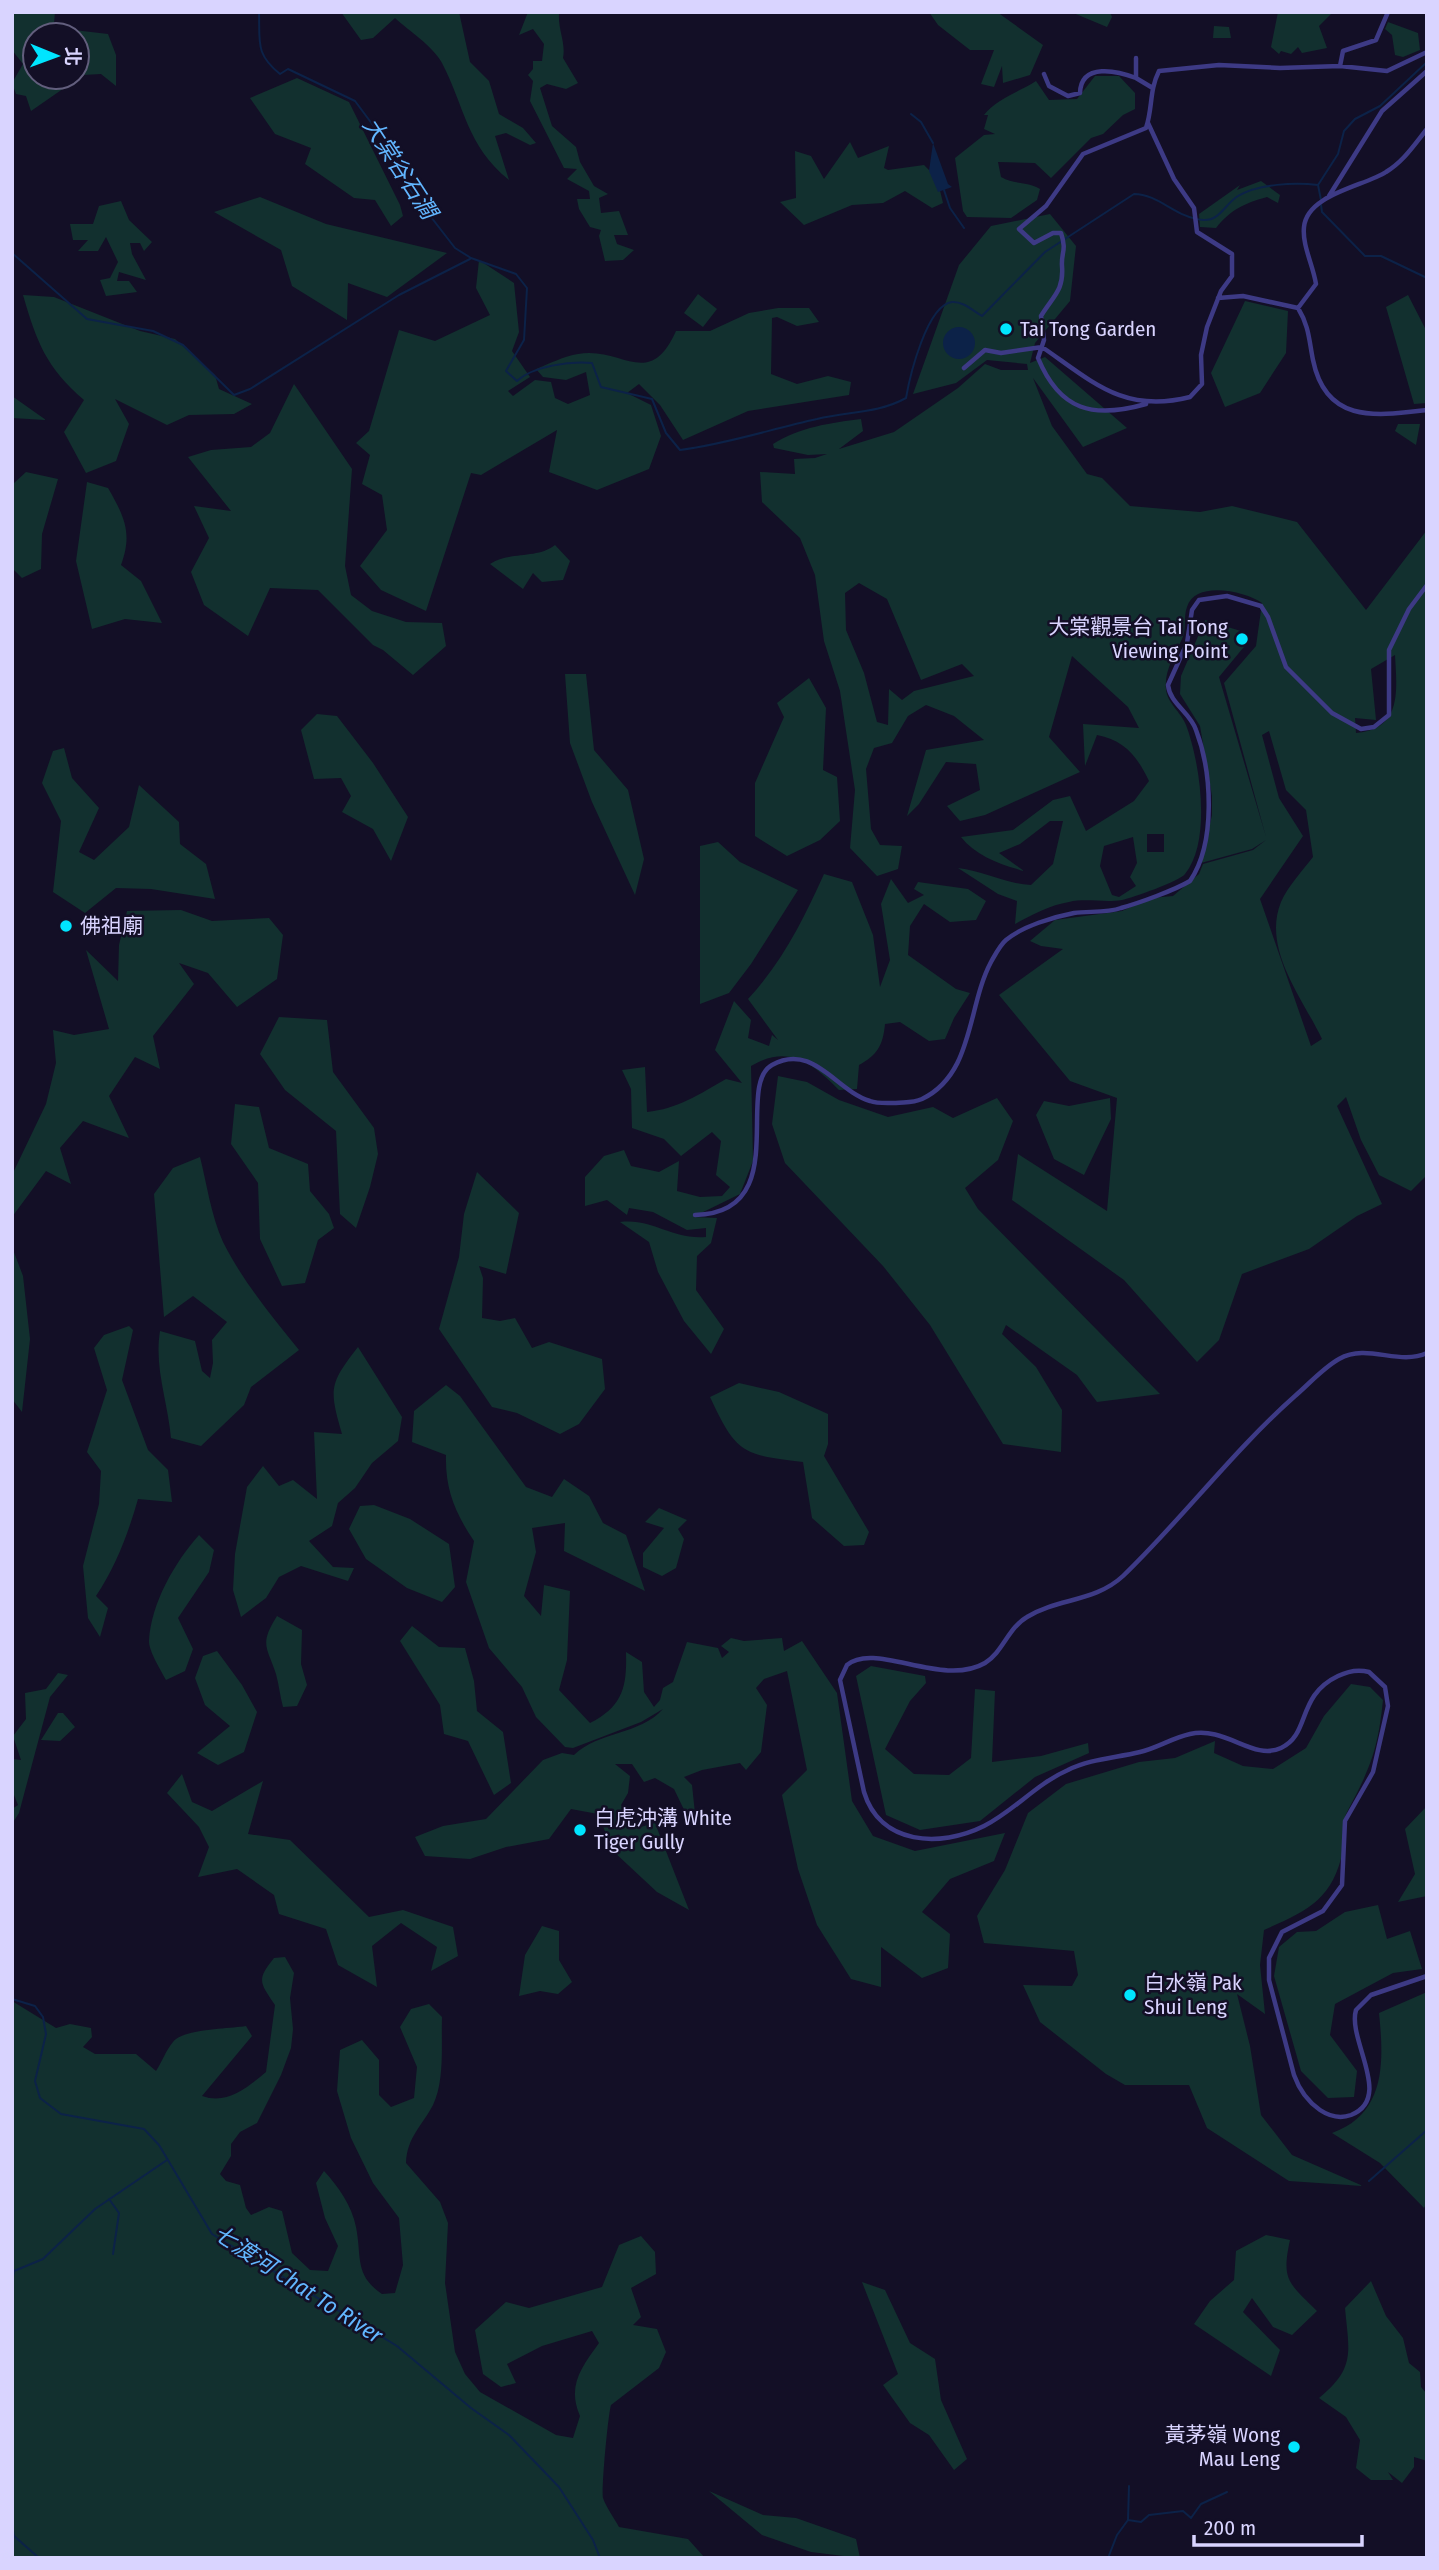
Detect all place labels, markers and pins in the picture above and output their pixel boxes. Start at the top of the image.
place label: Tai Tong Garden [1020,316,1156,342]
marker: Tai Tong Garden [998,321,1014,337]
place label: 大棠觀景台 Tai Tong Viewing Point [1048,614,1228,664]
marker: 大棠觀景台 Tai Tong Viewing Point [1234,631,1250,647]
place label: 佛祖廟 [80,913,143,939]
marker: 佛祖廟 [58,918,74,934]
place label: 白虎沖溝 White Tiger Gully [594,1805,732,1855]
marker: 白虎沖溝 White Tiger Gully [572,1822,588,1838]
place label: 白水嶺 Pak Shui Leng [1144,1970,1242,2020]
marker: 白水嶺 Pak Shui Leng [1122,1987,1138,2003]
place label: 黃茅嶺 Wong Mau Leng [1165,2422,1280,2472]
marker: 黃茅嶺 Wong Mau Leng [1286,2439,1302,2455]

